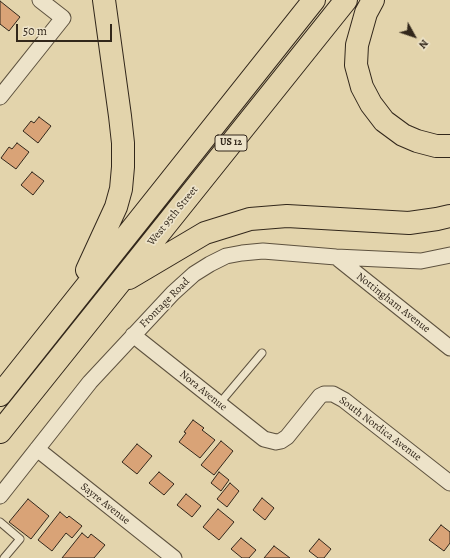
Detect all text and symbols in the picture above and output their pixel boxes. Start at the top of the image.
scale bar [18,16,114,42]
north arrow [394,16,434,56]
text: 50 m [23,23,47,39]
text: N [415,36,432,52]
road number: US 12 [215,135,247,151]
street label: West 95th Street [145,183,201,249]
street label: Nottingham Avenue [353,270,433,336]
street label: Frontage Road [137,275,193,331]
street label: Nora Avenue [177,368,229,414]
street label: South Nordica Avenue [336,394,424,464]
street label: Sayre Avenue [78,481,132,527]

